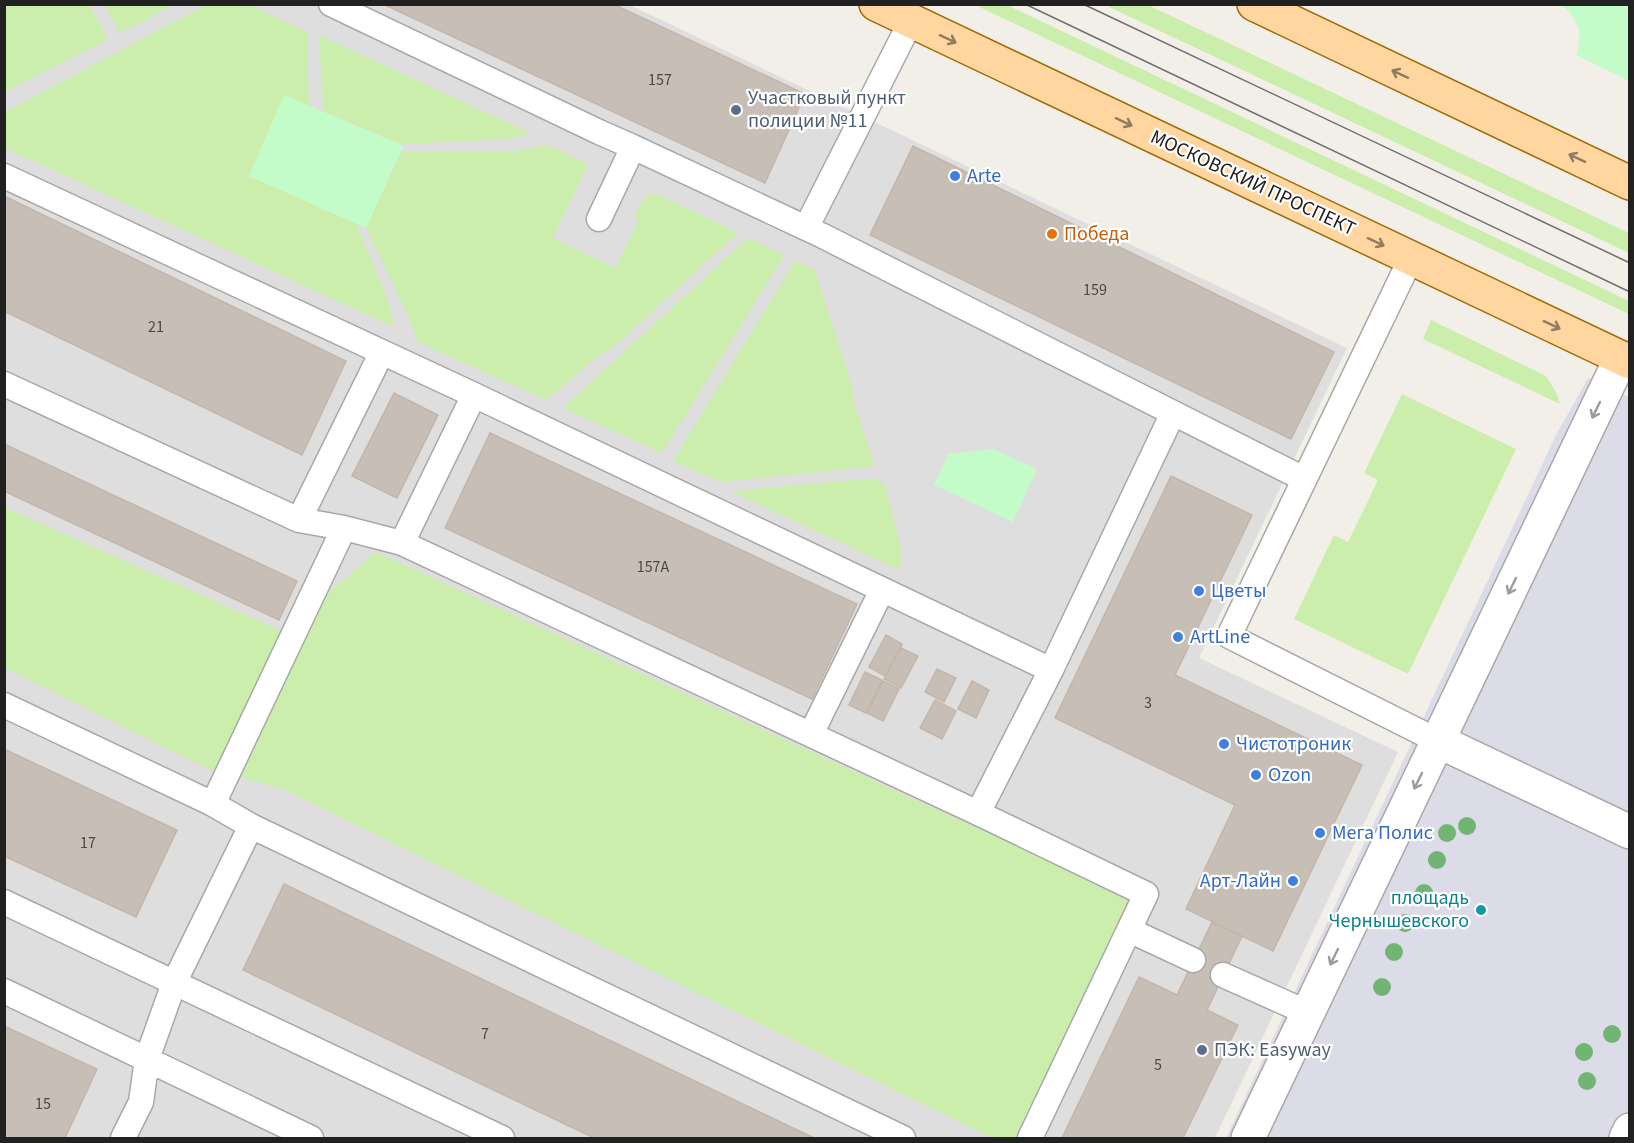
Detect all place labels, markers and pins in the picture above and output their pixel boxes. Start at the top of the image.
place label: Участковый пункт полиции №11 [748,84,906,135]
marker: Участковый пункт полиции №11 [729,103,743,117]
place label: Arte [967,162,1001,190]
marker: Arte [948,169,962,183]
place label: Победа [1064,220,1129,248]
marker: Победа [1045,227,1059,241]
place label: Цветы [1211,577,1267,605]
marker: Цветы [1192,584,1206,598]
place label: ArtLine [1190,623,1250,651]
marker: ArtLine [1171,630,1185,644]
place label: Чистотроник [1236,730,1351,758]
marker: Чистотроник [1217,737,1231,751]
place label: Ozon [1268,761,1311,789]
marker: Ozon [1249,768,1263,782]
place label: Мега Полис [1332,819,1433,847]
marker: Мега Полис [1313,826,1327,840]
place label: Арт-Лайн [1200,867,1281,895]
marker: Арт-Лайн [1286,874,1300,888]
place label: площадь Чернышевского [1329,884,1469,935]
marker: площадь Чернышевского [1474,903,1488,917]
place label: ПЭК: Easyway [1214,1036,1331,1064]
marker: ПЭК: Easyway [1195,1043,1209,1057]

